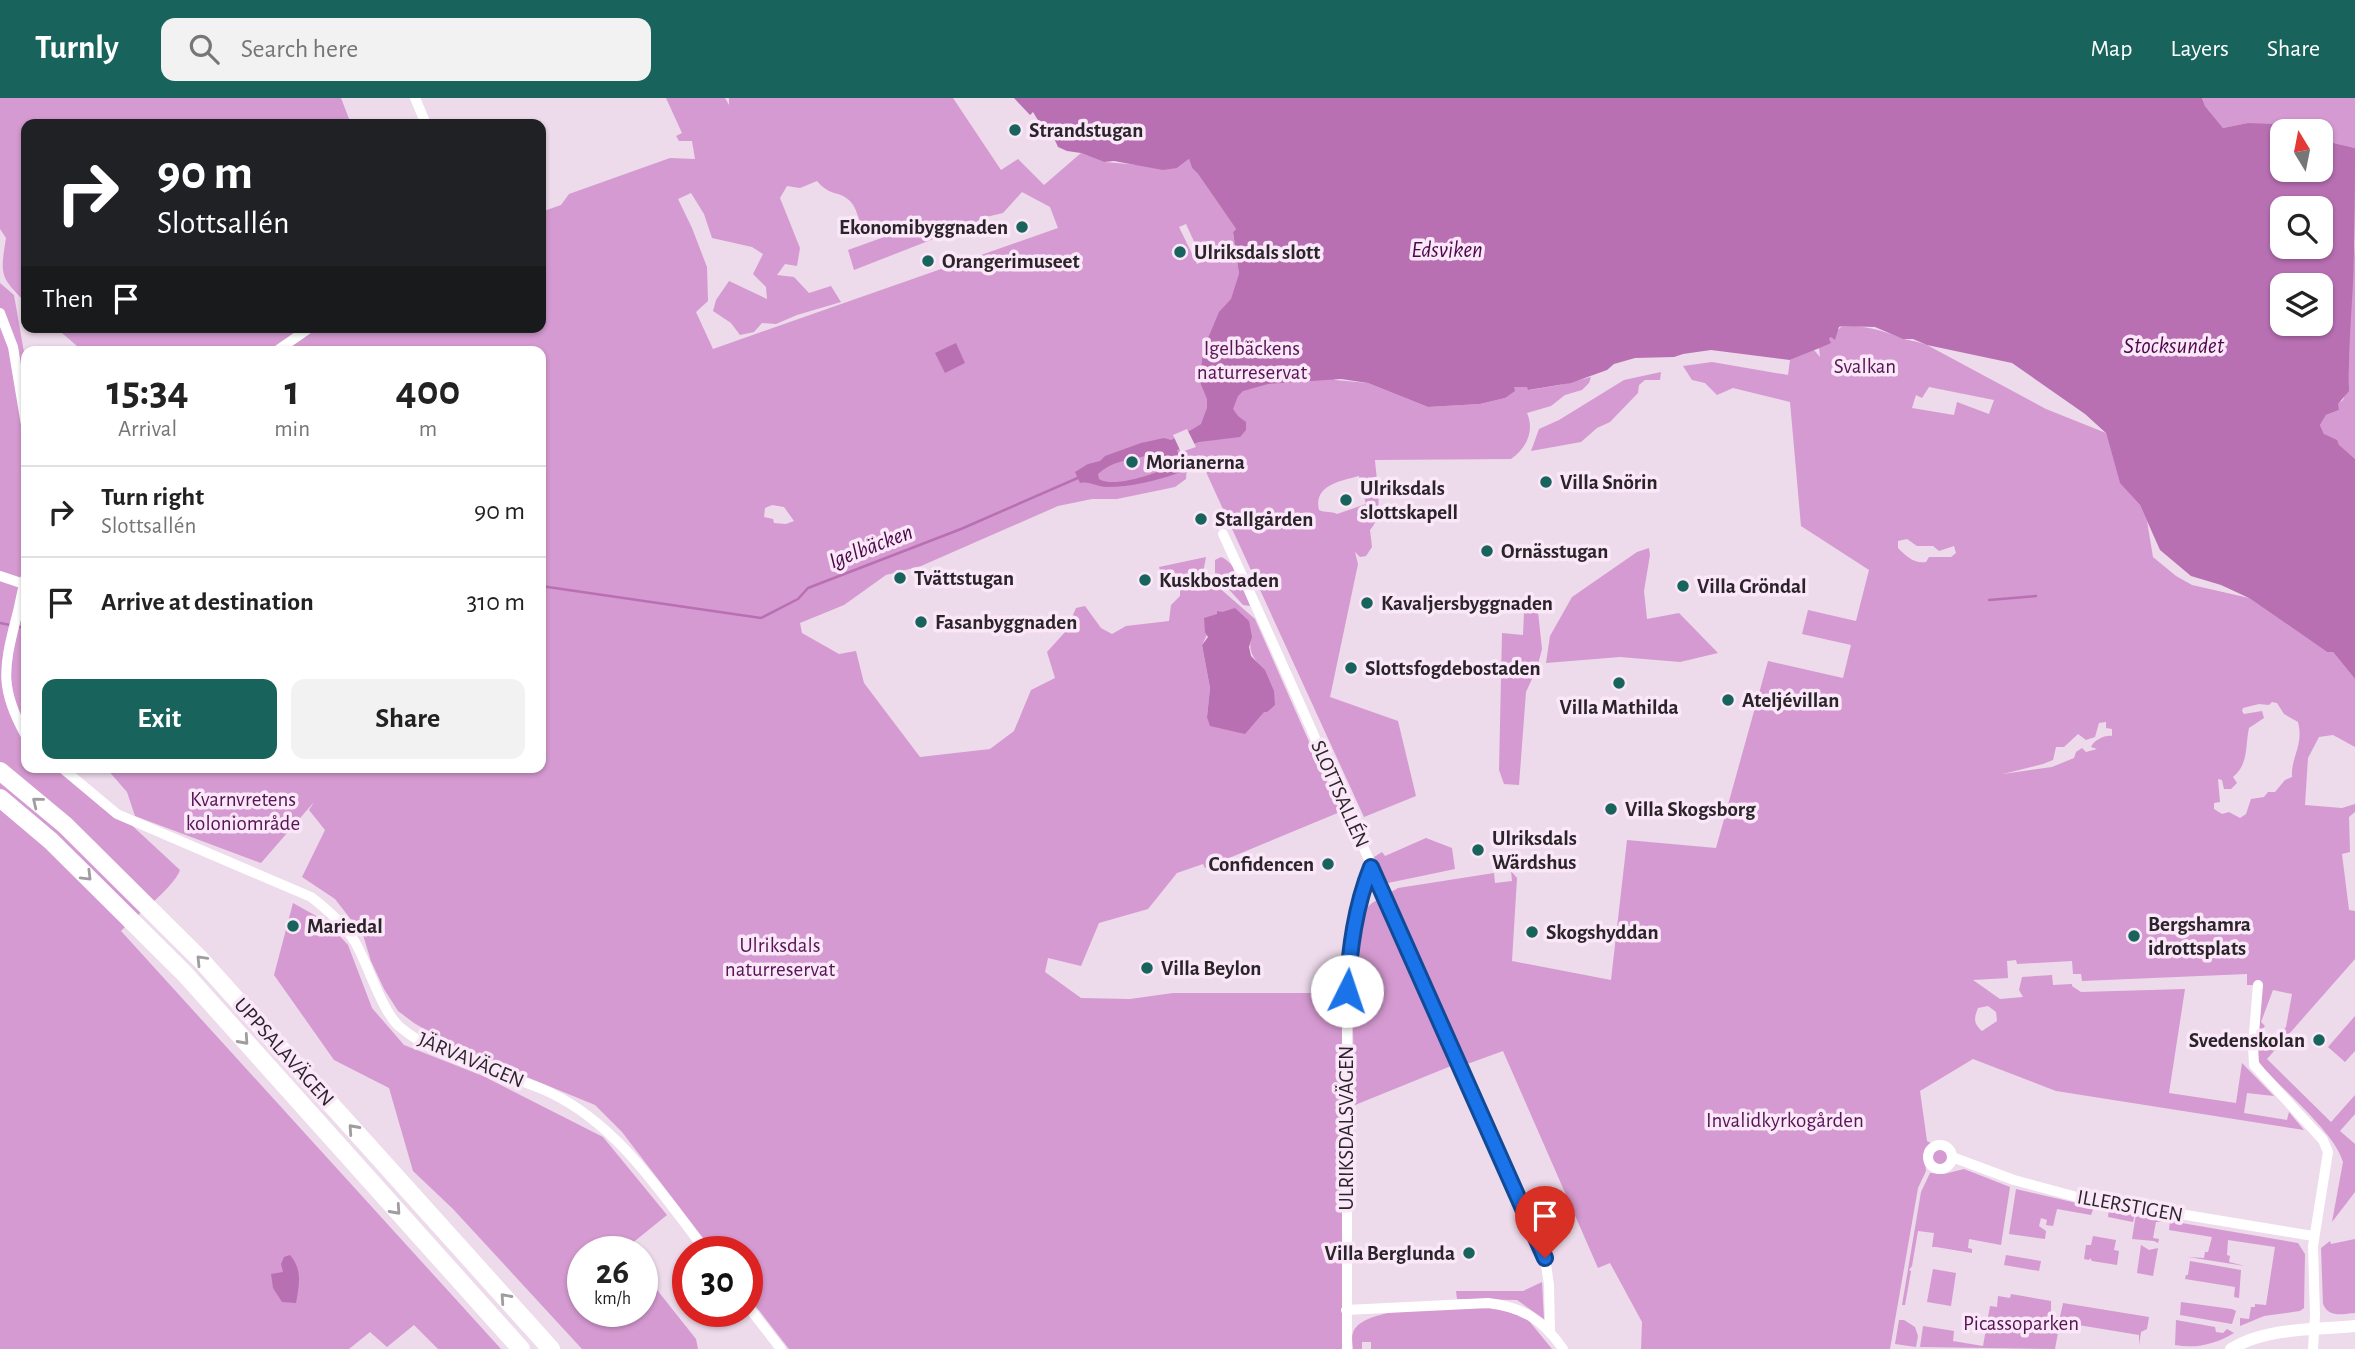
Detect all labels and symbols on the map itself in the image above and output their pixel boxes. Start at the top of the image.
north arrow [2270,119,2333,182]
place label: Strandstugan [1029,120,1143,141]
marker: Strandstugan [1007,122,1023,138]
place label: Ekonomibyggnaden [839,217,1008,238]
marker: Ekonomibyggnaden [1014,219,1030,235]
water label: Edsviken [1411,239,1483,262]
place label: Ulriksdals slott [1194,242,1320,263]
marker: Ulriksdals slott [1172,244,1188,260]
place label: Orangerimuseet [942,251,1080,272]
marker: Orangerimuseet [920,253,936,269]
water label: Stocksundet [2124,335,2225,358]
park label: Igelbäckens naturreservat [1197,338,1307,383]
park label: Svalkan [1834,356,1896,377]
place label: Morianerna [1146,452,1245,473]
marker: Morianerna [1124,454,1140,470]
place label: Villa Snörin [1560,472,1658,493]
marker: Villa Snörin [1538,474,1554,490]
place label: Ulriksdals slottskapell [1360,478,1458,523]
marker: Ulriksdals slottskapell [1338,492,1354,508]
place label: Stallgården [1215,509,1313,530]
marker: Stallgården [1193,511,1209,527]
water label: Igelbäcken [826,521,916,573]
place label: Ornässtugan [1501,541,1608,562]
marker: Ornässtugan [1479,543,1495,559]
place label: Tvättstugan [914,568,1014,589]
marker: Tvättstugan [892,570,908,586]
place label: Kuskbostaden [1159,570,1279,591]
marker: Kuskbostaden [1137,572,1153,588]
place label: Villa Gröndal [1697,576,1807,597]
marker: Villa Gröndal [1675,578,1691,594]
place label: Kavaljersbyggnaden [1381,593,1553,614]
marker: Kavaljersbyggnaden [1359,595,1375,611]
place label: Fasanbyggnaden [935,612,1077,633]
marker: Fasanbyggnaden [913,614,929,630]
place label: Slottsfogdebostaden [1365,658,1541,679]
marker: Slottsfogdebostaden [1343,660,1359,676]
marker: Villa Mathilda [1611,675,1627,691]
place label: Ateljévillan [1742,690,1839,711]
marker: Ateljévillan [1720,692,1736,708]
place label: Villa Mathilda [1559,697,1679,718]
street label: SLOTTSALLÉN [1307,737,1375,851]
park label: Kvarnvretens koloniområde [186,789,300,834]
one-way arrow [33,798,46,810]
place label: Villa Skogsborg [1625,799,1756,820]
marker: Villa Skogsborg [1603,801,1619,817]
place label: Ulriksdals Wärdshus [1492,828,1577,873]
marker: Ulriksdals Wärdshus [1470,842,1486,858]
place label: Confidencen [1209,854,1314,875]
marker: Confidencen [1320,856,1336,872]
one-way arrow [78,868,91,881]
place label: Bergshamra idrottsplats [2148,914,2251,959]
place label: Mariedal [307,916,383,937]
marker: Mariedal [285,918,301,934]
place label: Skogshyddan [1546,922,1659,943]
marker: Skogshyddan [1524,924,1540,940]
marker: Bergshamra idrottsplats [2126,928,2142,944]
park label: Ulriksdals naturreservat [725,935,835,980]
position arrow [1310,954,1384,1028]
one-way arrow [196,955,209,968]
place label: Villa Beylon [1161,958,1261,979]
marker: Villa Beylon [1139,960,1155,976]
street label: UPPSALAVÄGEN [230,993,339,1110]
street label: JÄRVAVÄGEN [415,1027,528,1092]
place label: Svedenskolan [2189,1030,2305,1051]
one-way arrow [236,1032,249,1045]
marker: Svedenskolan [2311,1032,2327,1048]
street label: ULRIKSDALSVÄGEN [1335,1046,1357,1210]
park label: Invalidkyrkogården [1706,1110,1864,1131]
one-way arrow [349,1124,361,1137]
pin [1515,1186,1575,1258]
street label: ILLERSTIGEN [2075,1186,2185,1226]
one-way arrow [388,1202,401,1215]
speed limit sign: 30 [672,1236,763,1327]
place label: Villa Berglunda [1325,1243,1455,1264]
marker: Villa Berglunda [1461,1245,1477,1261]
one-way arrow [501,1293,513,1306]
park label: Picassoparken [1963,1313,2079,1334]

